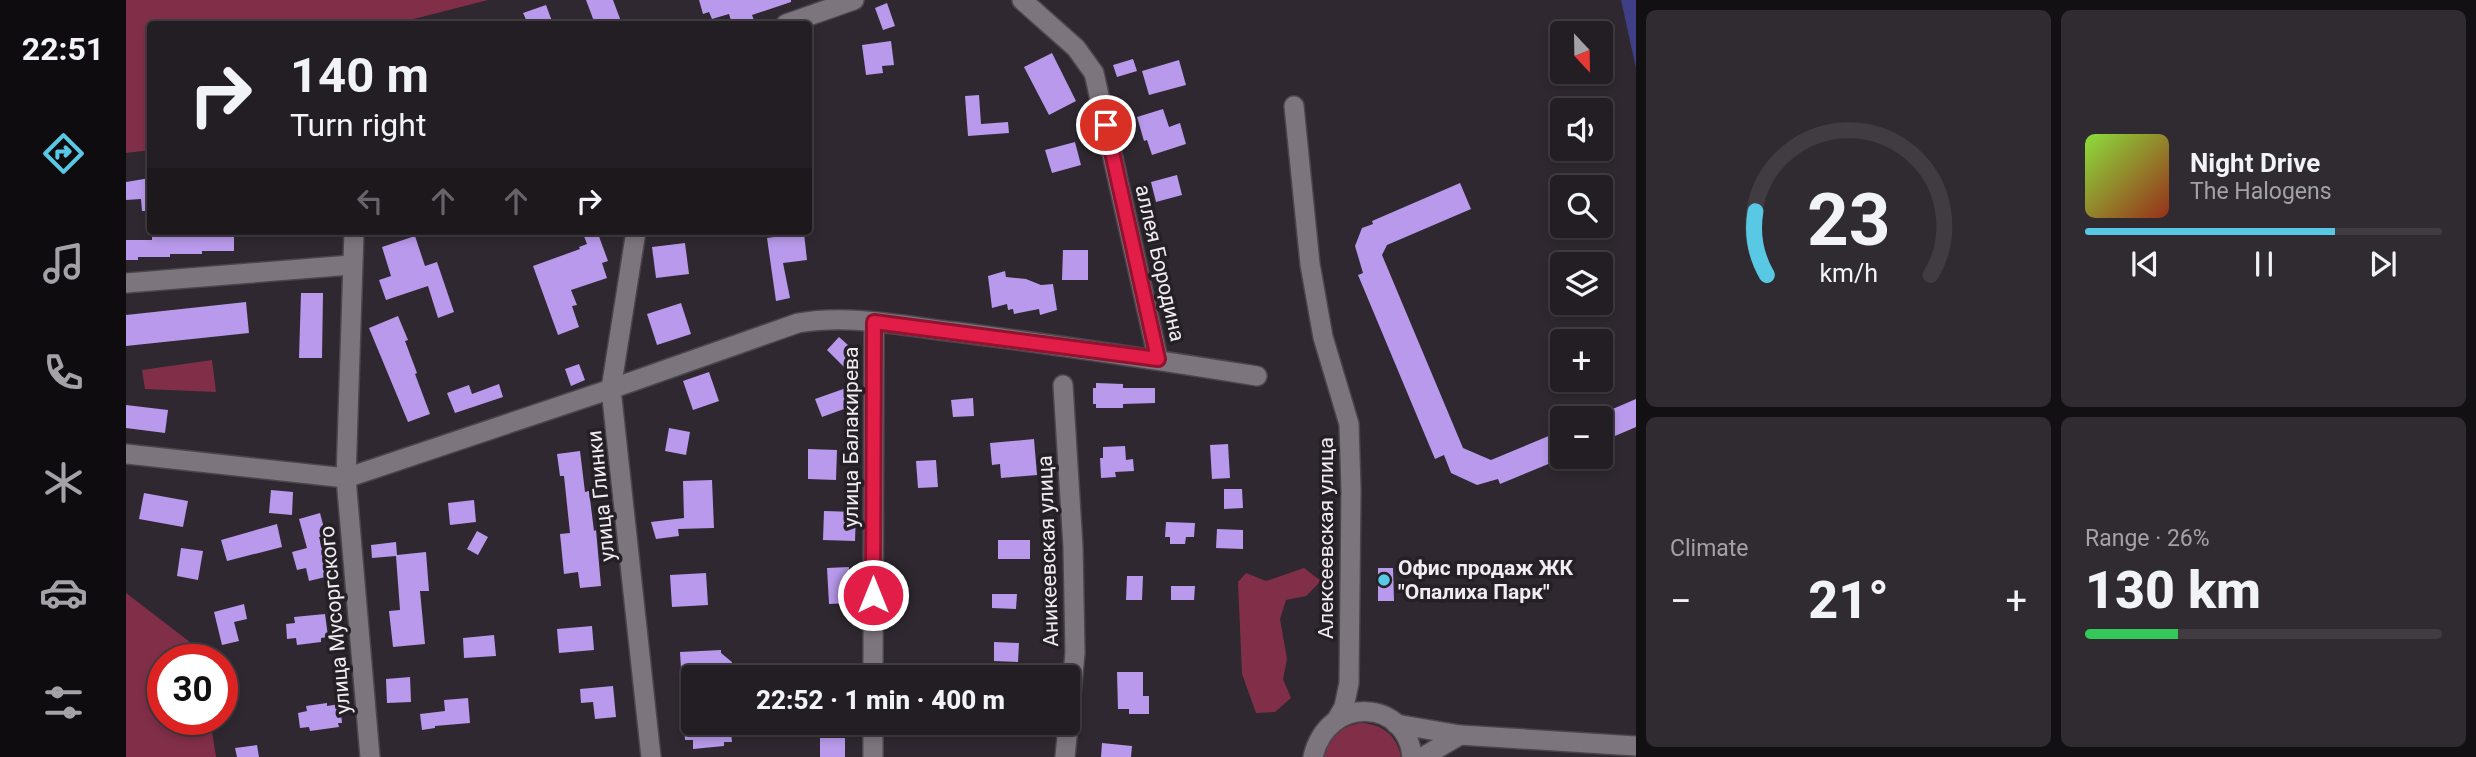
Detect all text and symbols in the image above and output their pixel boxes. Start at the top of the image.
north arrow [1550,21,1614,84]
map controls [1550,21,1613,469]
text: 22:51 [22,30,104,68]
text: 140 m [290,47,429,104]
icon: right [175,49,266,140]
pin [1076,95,1136,155]
button: sound [1550,98,1613,161]
text: Turn right [290,106,426,144]
icon: arrive [1087,106,1125,144]
icon: directions [39,129,88,178]
text: Night Drive [2190,148,2320,178]
button: search [1550,175,1613,238]
text: 23 [1807,177,1890,263]
text: The Halogens [2190,178,2332,205]
icon: left [351,182,389,220]
icon: ahead [424,182,462,220]
icon: ahead [497,182,535,220]
icon: right [570,182,608,220]
street label: аллея Бородина [1130,182,1190,344]
icon: music [39,239,88,288]
icon: previous [2126,245,2164,283]
icon: pause [2245,245,2283,283]
icon: next [2364,245,2402,283]
button: layers [1550,252,1613,315]
text: km/h [1819,259,1878,288]
button: + [1550,329,1613,392]
street label: улица Балакирева [839,347,863,527]
icon: phone [39,348,88,397]
button: − [1550,406,1613,469]
street label: улица Глинки [582,429,620,563]
street label: Алексеевская улица [1314,437,1338,639]
street label: Аникеевская улица [1033,455,1063,647]
icon: climate [39,458,88,507]
street label: улица Мусоргского [315,525,355,715]
text: Range · 26% [2085,525,2210,552]
text: Climate [1670,535,1749,562]
place label: Офис продаж ЖК "Опалиха Парк" [1398,556,1573,604]
position arrow [836,558,910,632]
text: 130 km [2085,560,2261,621]
icon: car [39,568,88,617]
text: 21° [1808,570,1889,631]
marker: Офис продаж ЖК "Опалиха Парк" [1376,572,1392,588]
text: − [1670,579,1692,623]
text: + [2005,579,2027,623]
speed limit sign: 30 [147,644,238,735]
icon: filters [39,678,88,727]
text: 22:52 · 1 min · 400 m [756,685,1005,715]

